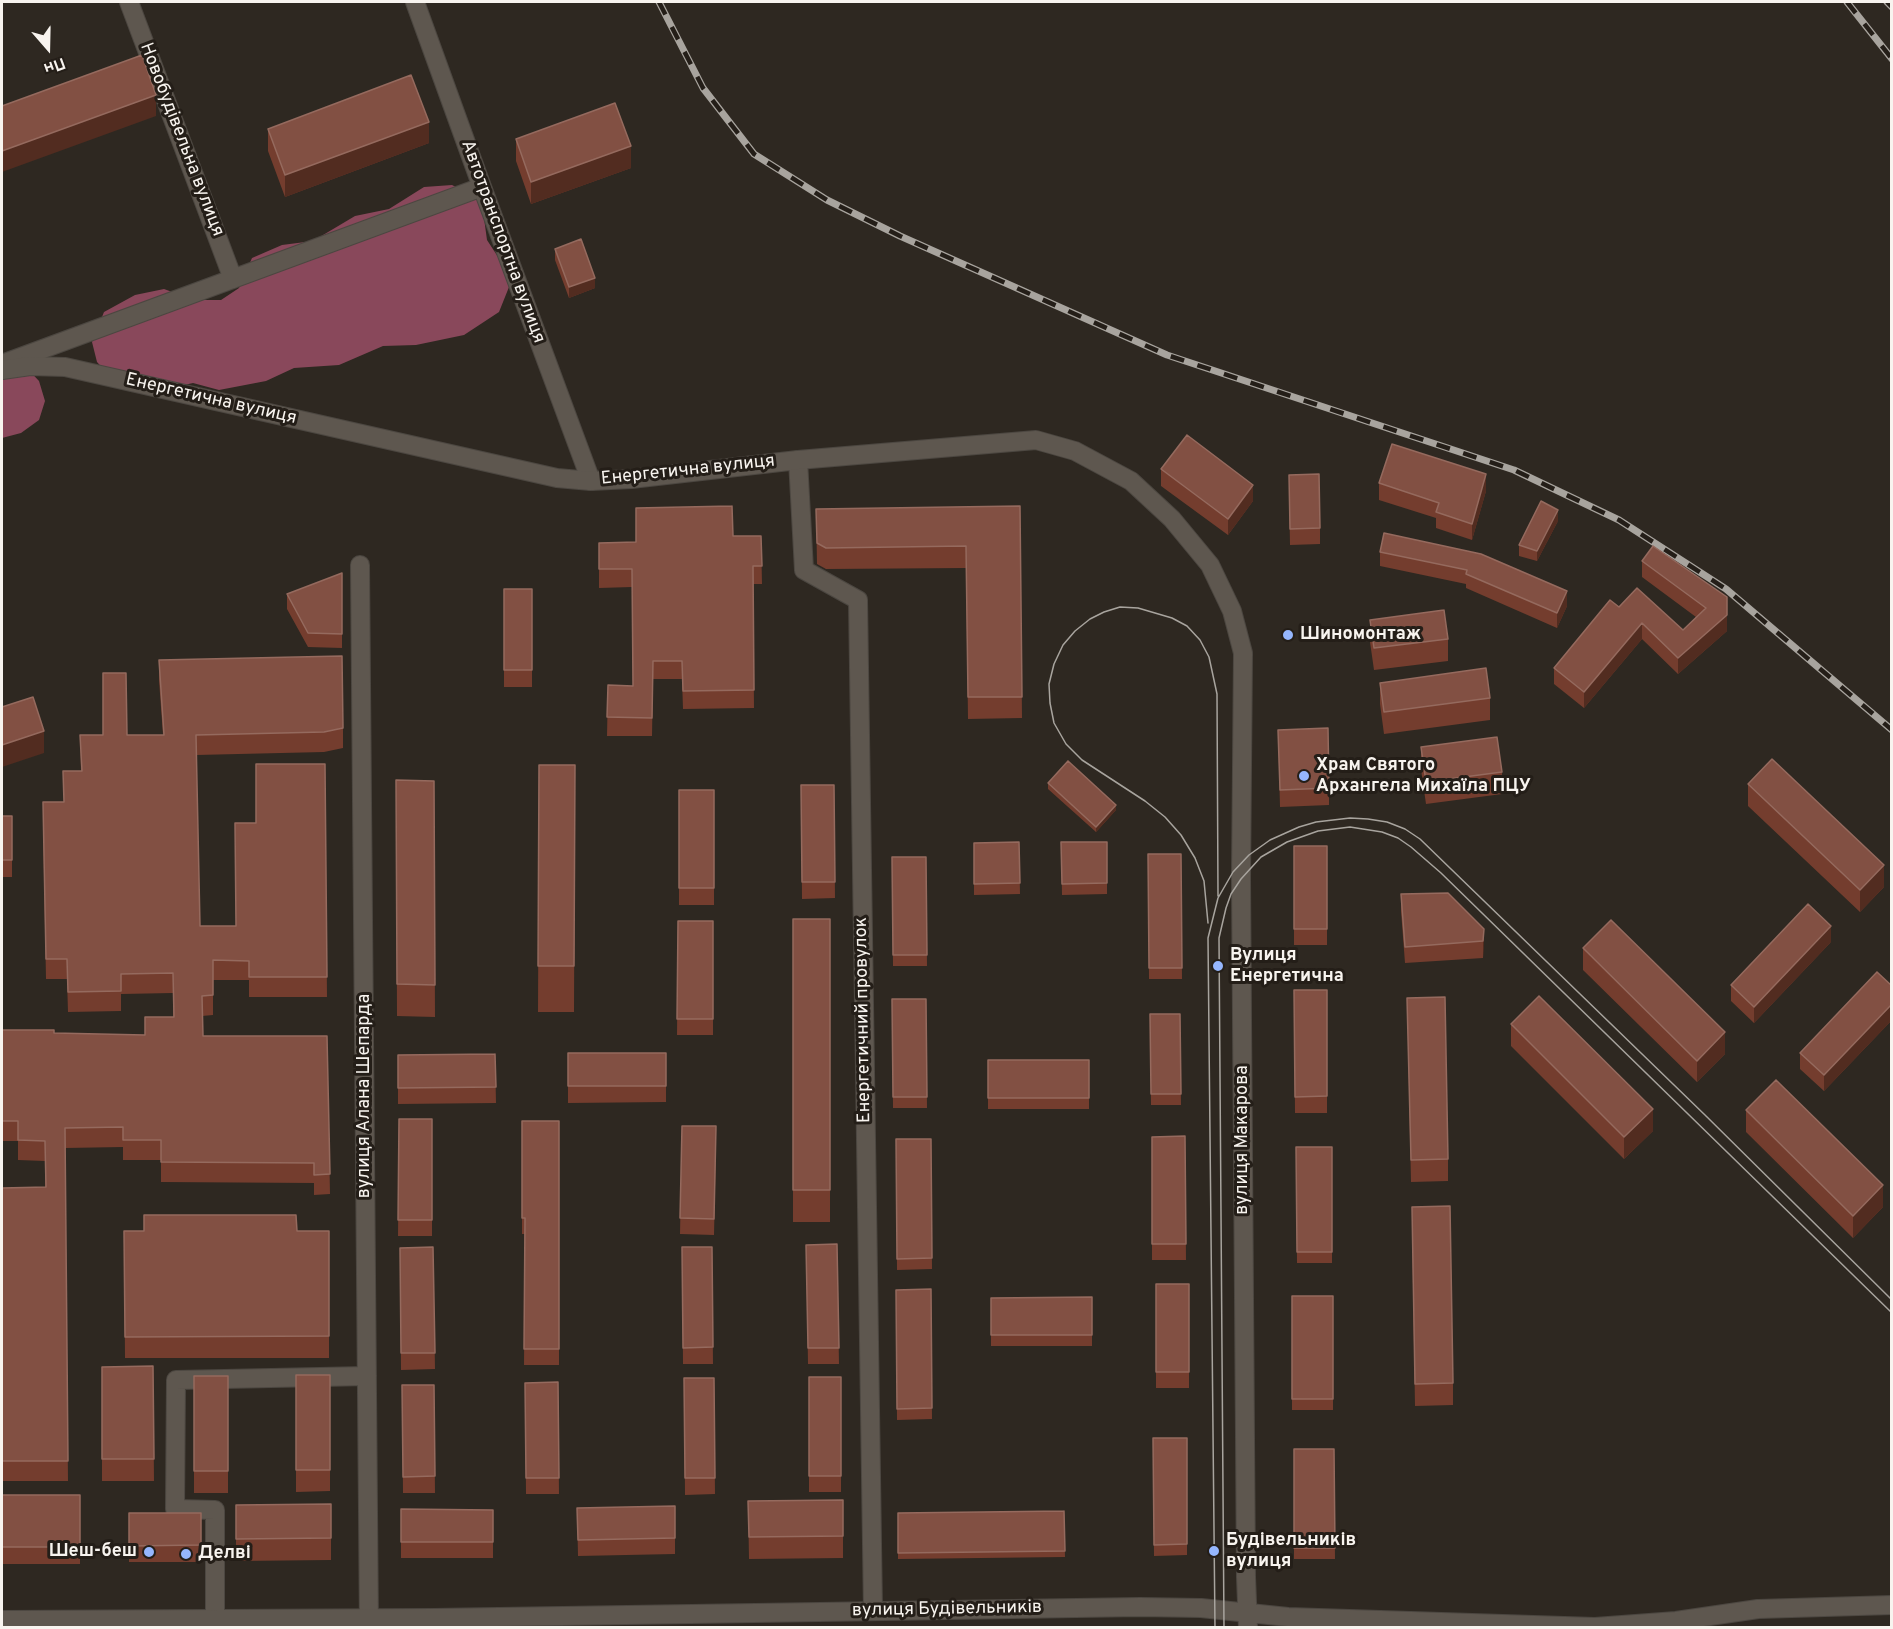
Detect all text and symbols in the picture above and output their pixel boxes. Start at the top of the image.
north arrow [18,18,78,78]
street label: Новобудівельна вулиця [134,40,228,240]
text: Пн [41,52,68,78]
street label: Автотранспортна вулиця [455,138,549,346]
street label: Енергетична вулиця [123,370,299,430]
street label: Енергетична вулиця [600,451,776,491]
place label: Шиномонтаж [1300,624,1421,646]
marker: Шиномонтаж [1281,628,1295,642]
place label: Храм Святого Архангела Михаїла ПЦУ [1316,755,1531,798]
marker: Храм Святого Архангела Михаїла ПЦУ [1297,769,1311,783]
street label: Енергетичний провулок [851,917,877,1123]
place label: Вулиця Енергетична [1230,945,1344,988]
marker: Вулиця Енергетична [1211,959,1225,973]
street label: вулиця Алана Шепарда [354,994,376,1198]
street label: вулиця Макарова [1232,1065,1254,1215]
place label: Будівельників вулиця [1226,1530,1356,1572]
place label: Шеш-беш [49,1541,137,1563]
place label: Делві [198,1543,251,1565]
marker: Будівельників вулиця [1207,1544,1221,1558]
marker: Шеш-беш [142,1545,156,1559]
marker: Делві [179,1547,193,1561]
street label: вулиця Будівельників [852,1598,1042,1622]

